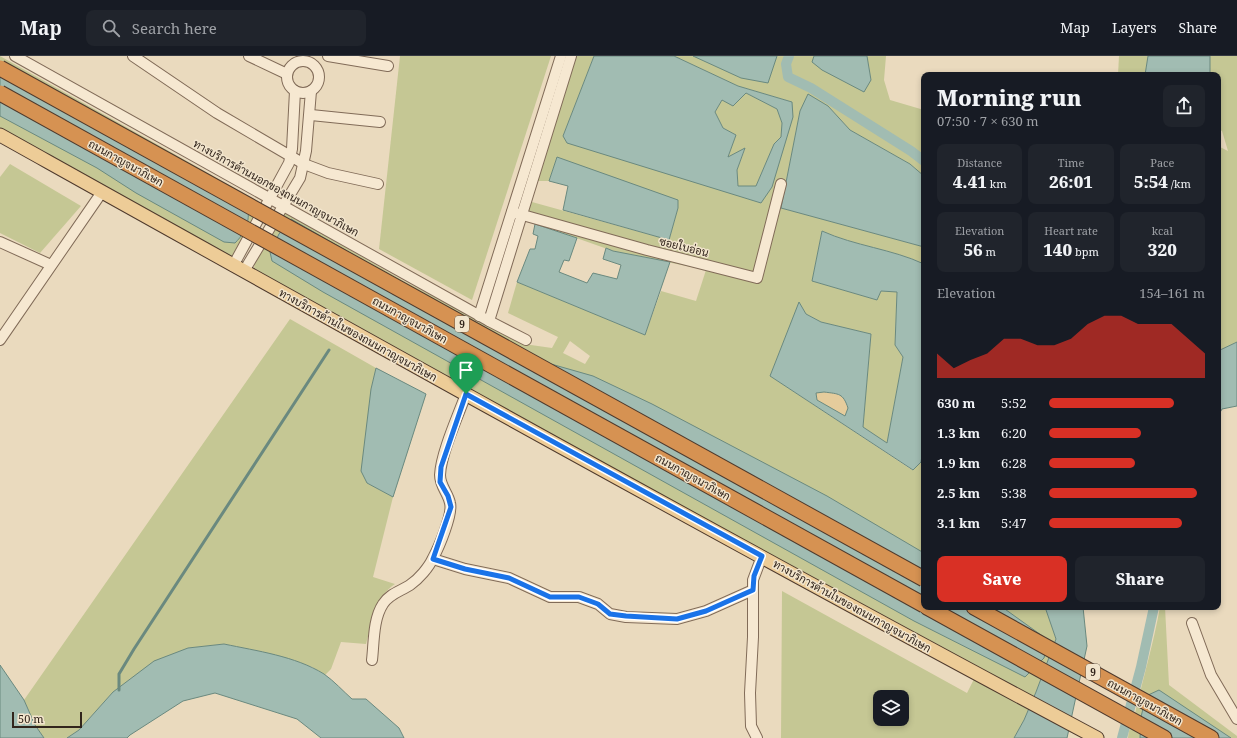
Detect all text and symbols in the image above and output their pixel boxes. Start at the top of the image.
search box [86,10,366,46]
text: Map [20,15,62,41]
icon: search [100,17,122,39]
text: Search here [132,18,217,38]
text: Map [1060,18,1090,37]
text: Layers [1112,18,1157,37]
text: Share [1179,18,1217,37]
text: Morning run [937,82,1082,112]
button: share [1163,85,1205,127]
text: 07:50 · 7 × 630 m [937,112,1039,130]
street label: ถนนกาญจนาภิเษก [86,136,166,189]
street label: ทางบริการด้านนอกของถนนกาญจนาภิเษก [191,136,362,240]
text: Distance [957,155,1002,170]
text: Time [1058,155,1084,170]
text: Pace [1150,155,1174,170]
text: 4.41 [953,170,987,193]
text: 26:01 [1049,170,1093,193]
text: 5:54 [1134,170,1168,193]
text: km [987,176,1007,191]
text: /km [1168,176,1191,191]
text: Elevation [955,223,1004,238]
text: Heart rate [1044,223,1098,238]
text: kcal [1152,223,1173,238]
street label: ซอยใบอ่อน [658,233,711,260]
text: 56 [963,238,983,261]
text: 140 [1043,238,1072,261]
text: 320 [1148,238,1177,261]
text: m [983,244,996,259]
text: bpm [1072,244,1099,259]
text: Elevation [937,284,996,302]
text: 154–161 m [1139,284,1205,302]
street label: ทางบริการด้านในของถนนกาญจนาภิเษก [276,285,440,384]
street label: ถนนกาญจนาภิเษก [370,293,450,346]
road number: 9 [455,316,469,332]
pin [449,353,483,394]
icon: arrive [455,359,477,381]
text: 630 m [937,394,975,412]
text: 5:52 [1001,394,1027,412]
text: 1.3 km [937,424,980,442]
text: 6:20 [1001,424,1027,442]
street label: ถนนกาญจนาภิเษก [653,450,733,503]
text: 1.9 km [937,454,980,472]
text: 6:28 [1001,454,1027,472]
text: 2.5 km [937,484,980,502]
text: 5:38 [1001,484,1027,502]
text: 3.1 km [937,514,980,532]
text: 5:47 [1001,514,1027,532]
street label: ทางบริการด้านในของถนนกาญจนาภิเษก [770,556,934,655]
button: Save [937,556,1067,602]
button: Share [1075,556,1205,602]
road number: 9 [1086,664,1100,680]
street label: ถนนกาญจนาภิเษก [1105,675,1185,728]
map controls [873,690,909,726]
button: layers [873,690,909,726]
scale bar [12,710,82,729]
text: 50 m [18,711,44,726]

